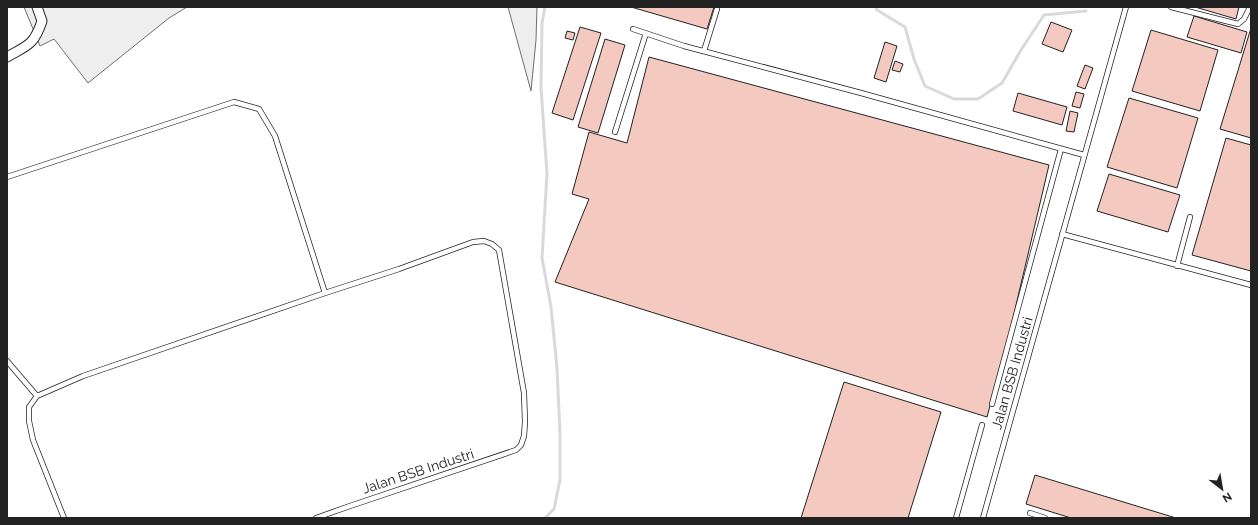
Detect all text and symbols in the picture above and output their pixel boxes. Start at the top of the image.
street label: Jalan BSB Industri [988,315,1036,431]
street label: Jalan BSB Industri [360,445,476,497]
north arrow [1202,469,1242,509]
text: N [1220,489,1234,505]

